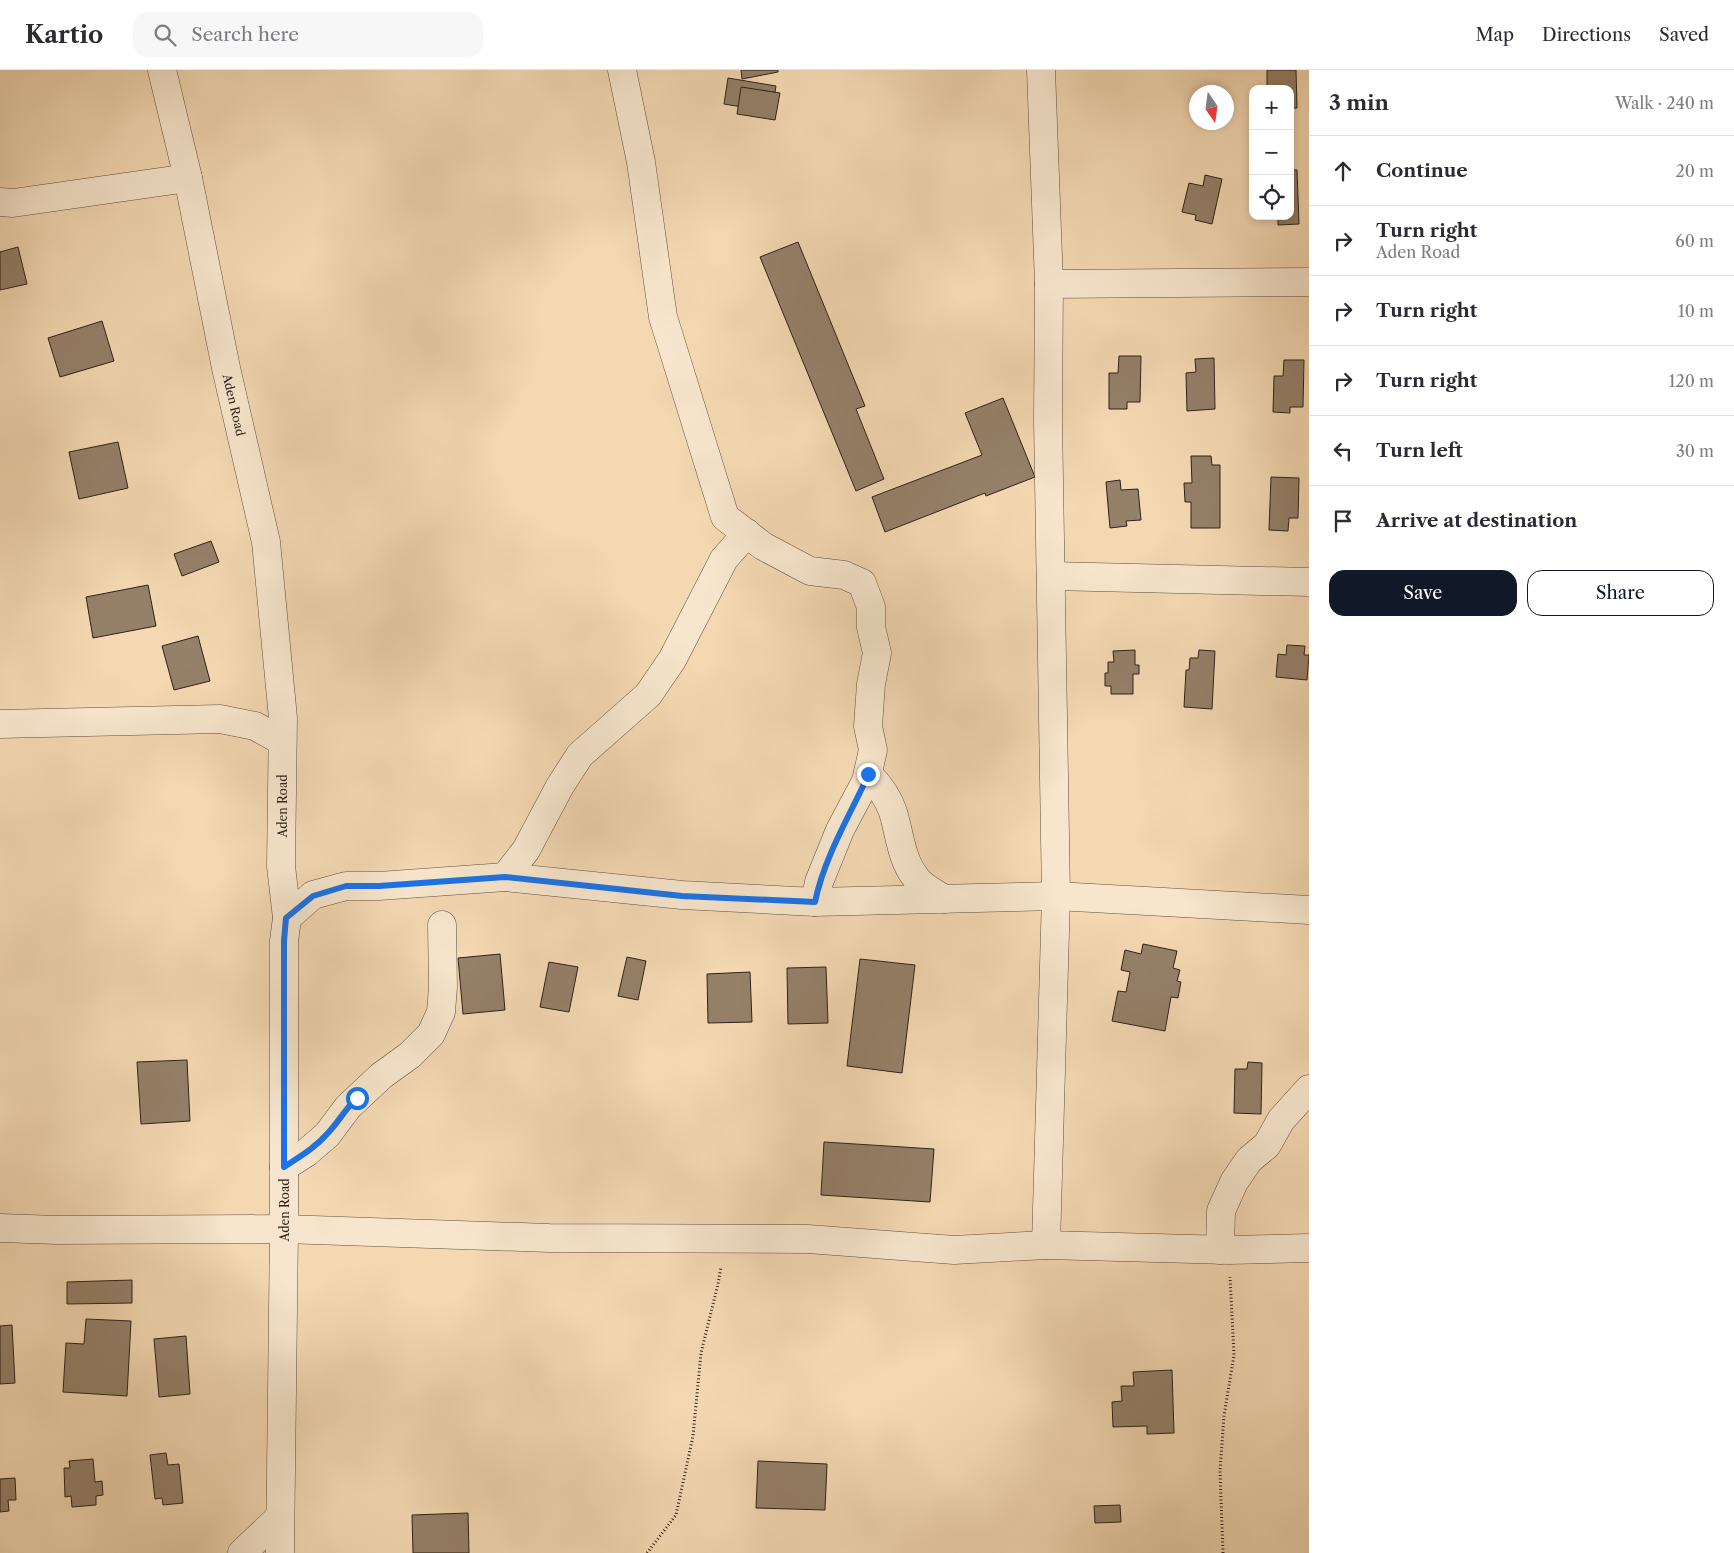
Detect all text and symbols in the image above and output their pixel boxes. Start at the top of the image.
search box [133,12,483,57]
text: Kartio [25,20,103,49]
icon: search [151,21,179,49]
text: Search here [191,23,299,46]
text: Map [1475,24,1514,46]
text: Directions [1542,24,1631,46]
text: Saved [1659,24,1709,46]
north arrow [1189,85,1234,130]
map controls [1249,85,1294,220]
button: + [1249,85,1294,130]
text: 3 min [1329,90,1389,115]
text: Walk · 240 m [1615,93,1714,113]
button: − [1249,130,1294,175]
icon: ahead [1329,157,1357,185]
text: Continue [1376,159,1468,182]
text: 20 m [1675,161,1714,181]
button: locate [1249,175,1294,220]
text: Turn right [1376,219,1477,242]
icon: right [1329,227,1357,255]
text: 60 m [1675,231,1714,251]
text: Aden Road [1376,242,1460,262]
icon: right [1329,297,1357,325]
text: Turn right [1376,299,1477,322]
text: 10 m [1678,301,1714,321]
icon: right [1329,367,1357,395]
text: Turn right [1376,369,1477,392]
text: 120 m [1669,371,1714,391]
street label: Aden Road [219,372,249,438]
icon: left [1329,437,1357,465]
text: Turn left [1376,439,1463,462]
text: 30 m [1676,441,1714,461]
icon: arrive [1329,507,1357,535]
text: Arrive at destination [1376,509,1577,532]
button: Save [1329,570,1517,616]
button: Share [1527,570,1714,616]
route end [857,763,880,786]
street label: Aden Road [275,774,290,839]
route start [346,1087,369,1110]
street label: Aden Road [277,1178,292,1243]

